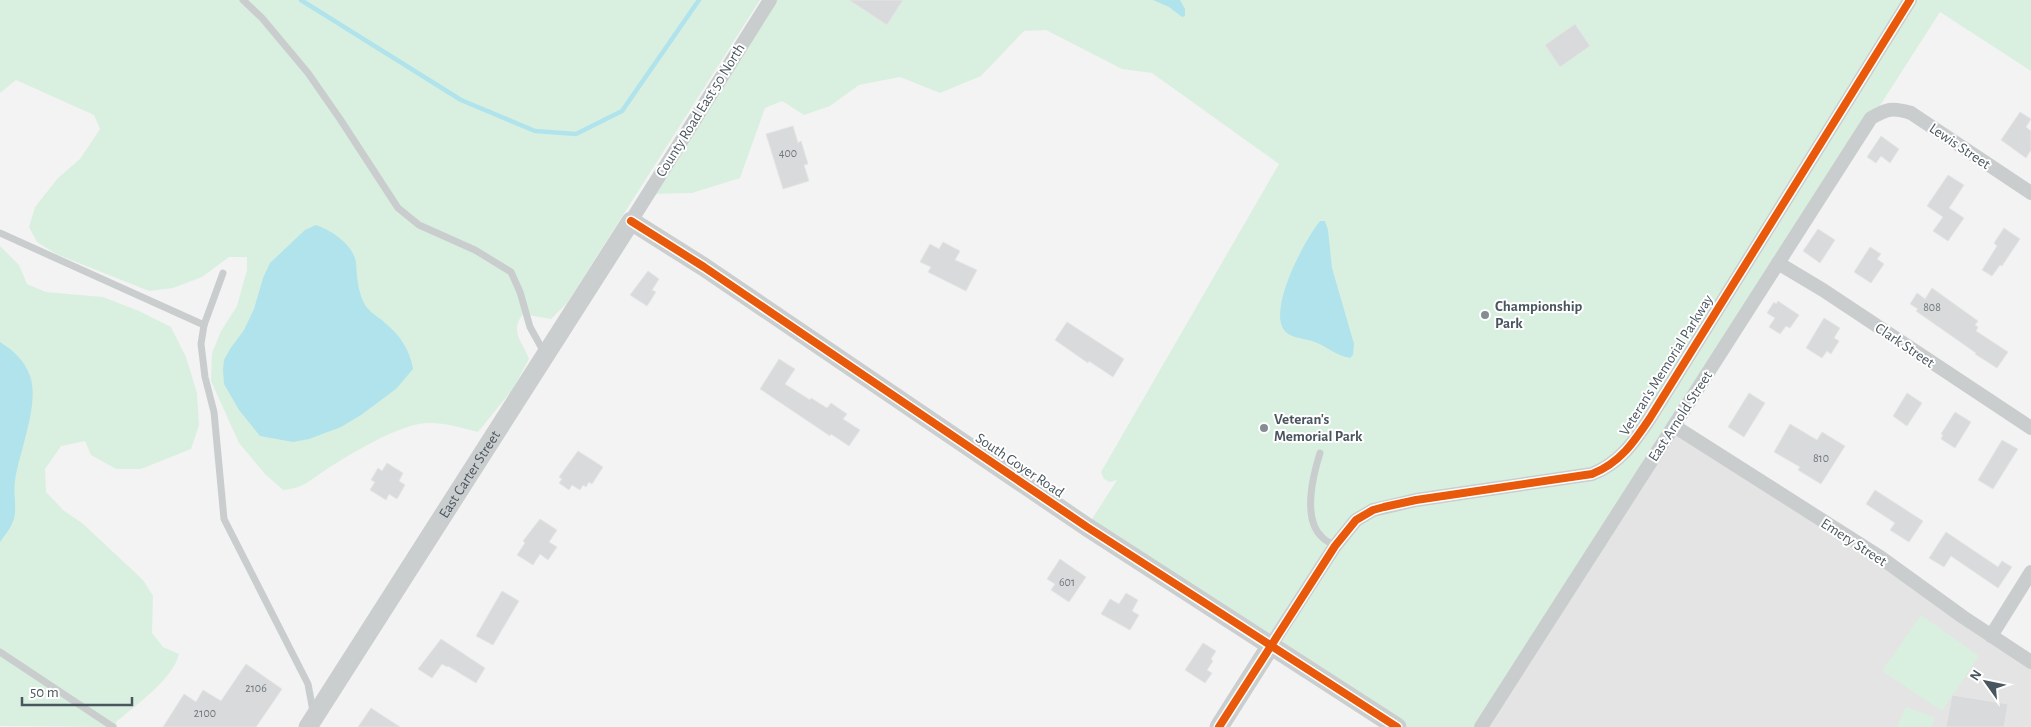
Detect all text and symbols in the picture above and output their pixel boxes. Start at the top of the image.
street label: County Road East 50 North [653,41,748,180]
street label: Lewis Street [1926,121,1993,172]
house number: 400 [779,147,797,159]
street label: Veteran's Memorial Parkway [1617,292,1716,438]
place label: Championship Park [1495,299,1583,331]
house number: 808 [1923,301,1941,313]
marker: Championship Park [1479,309,1491,321]
street label: Clark Street [1872,320,1937,371]
street label: East Arnold Street [1646,368,1715,464]
place label: Veteran's Memorial Park [1274,412,1363,444]
marker: Veteran's Memorial Park [1258,422,1270,434]
street label: East Carter Street [437,428,503,521]
street label: South Goyer Road [973,430,1067,501]
house number: 810 [1813,452,1829,464]
street label: Emery Street [1818,516,1890,569]
house number: 601 [1059,576,1075,588]
north arrow [1961,657,2011,707]
text: N [1967,668,1984,683]
scale bar [22,674,132,706]
house number: 2106 [245,682,267,694]
text: 50 m [30,685,59,700]
house number: 2100 [194,707,216,719]

